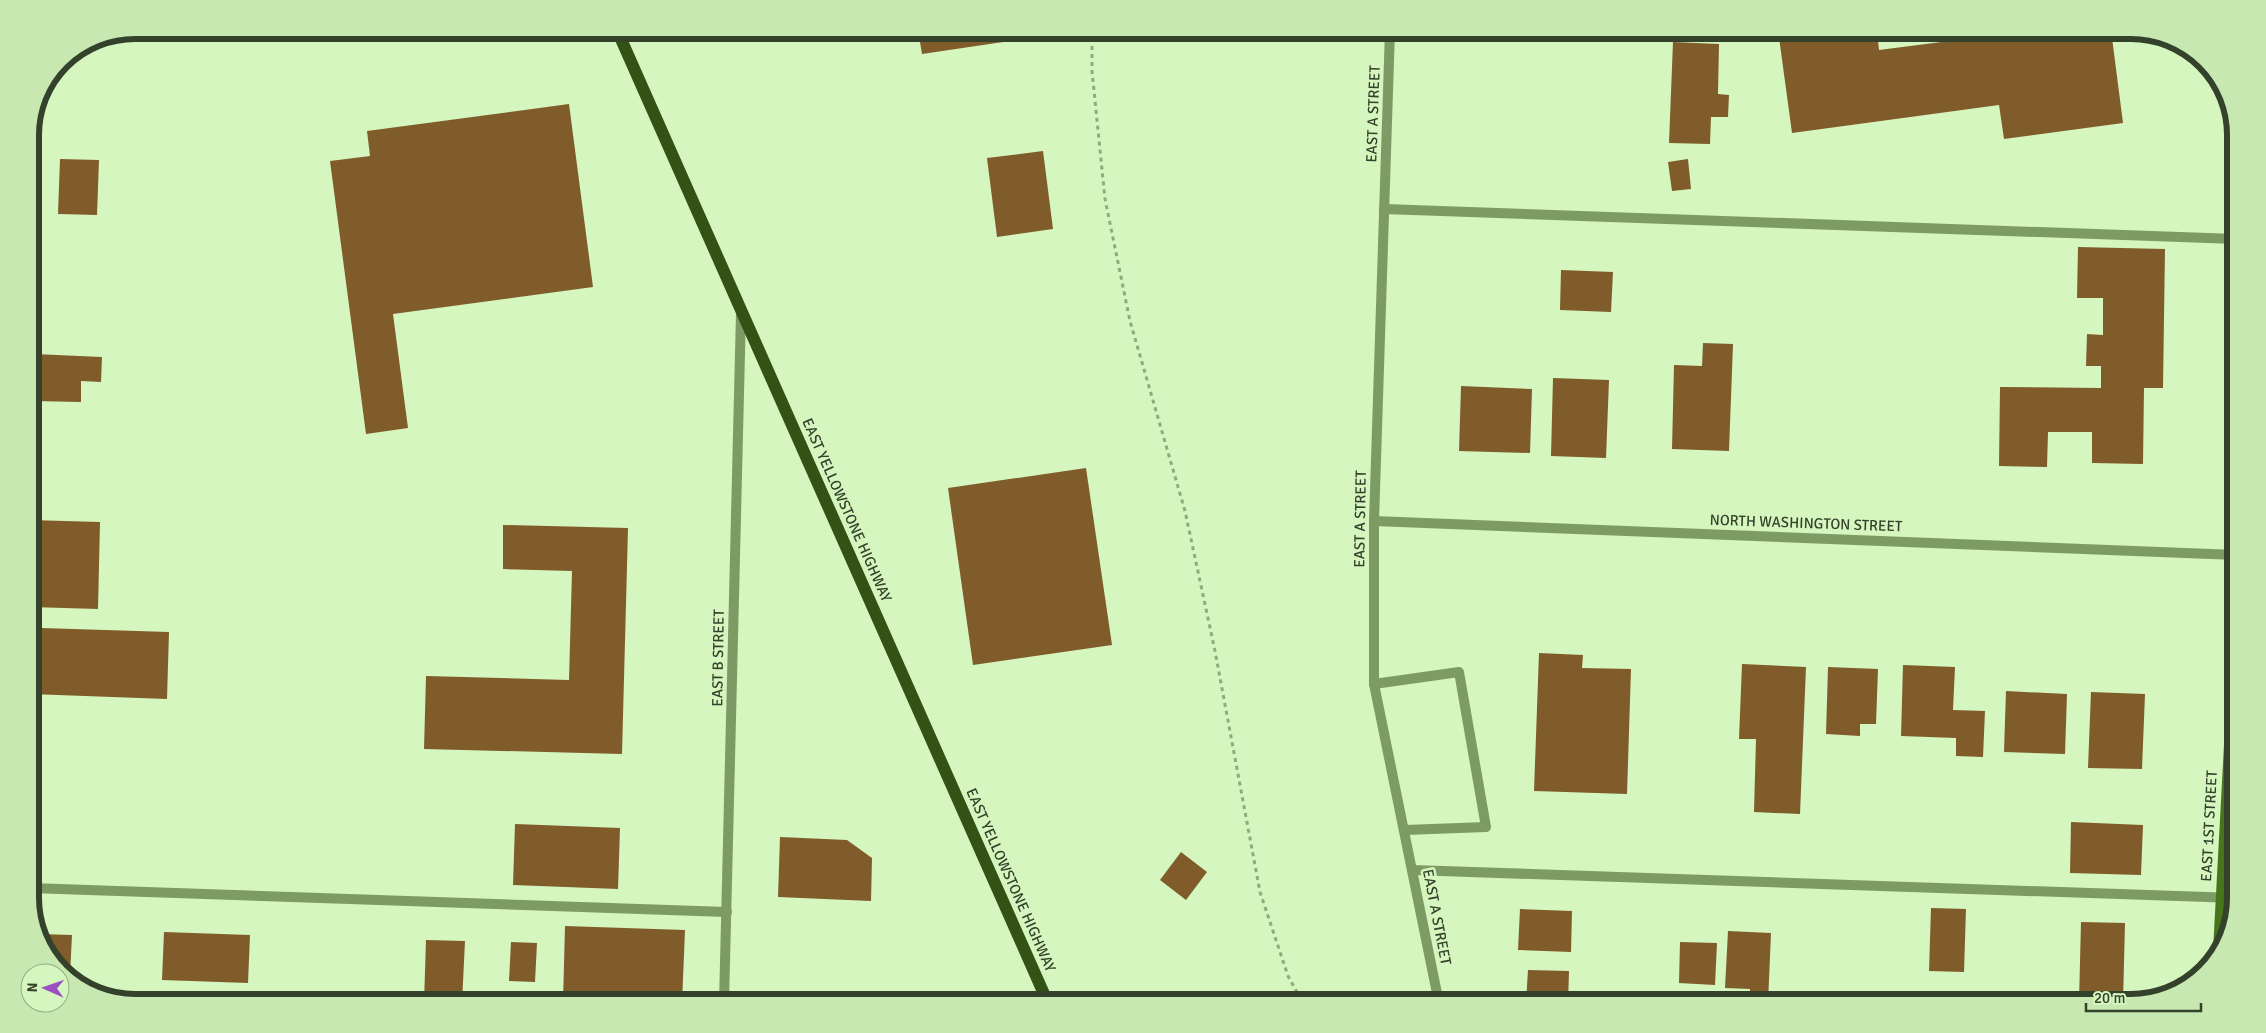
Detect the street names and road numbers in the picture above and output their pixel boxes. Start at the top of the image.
street label: EAST A STREET [1362,64,1384,163]
street label: EAST YELLOWSTONE HIGHWAY [798,415,896,605]
street label: EAST A STREET [1350,470,1370,568]
street label: NORTH WASHINGTON STREET [1709,511,1903,535]
street label: EAST B STREET [708,609,728,707]
street label: EAST 1ST STREET [2197,769,2221,882]
street label: EAST YELLOWSTONE HIGHWAY [962,785,1060,975]
street label: EAST A STREET [1419,867,1455,967]

